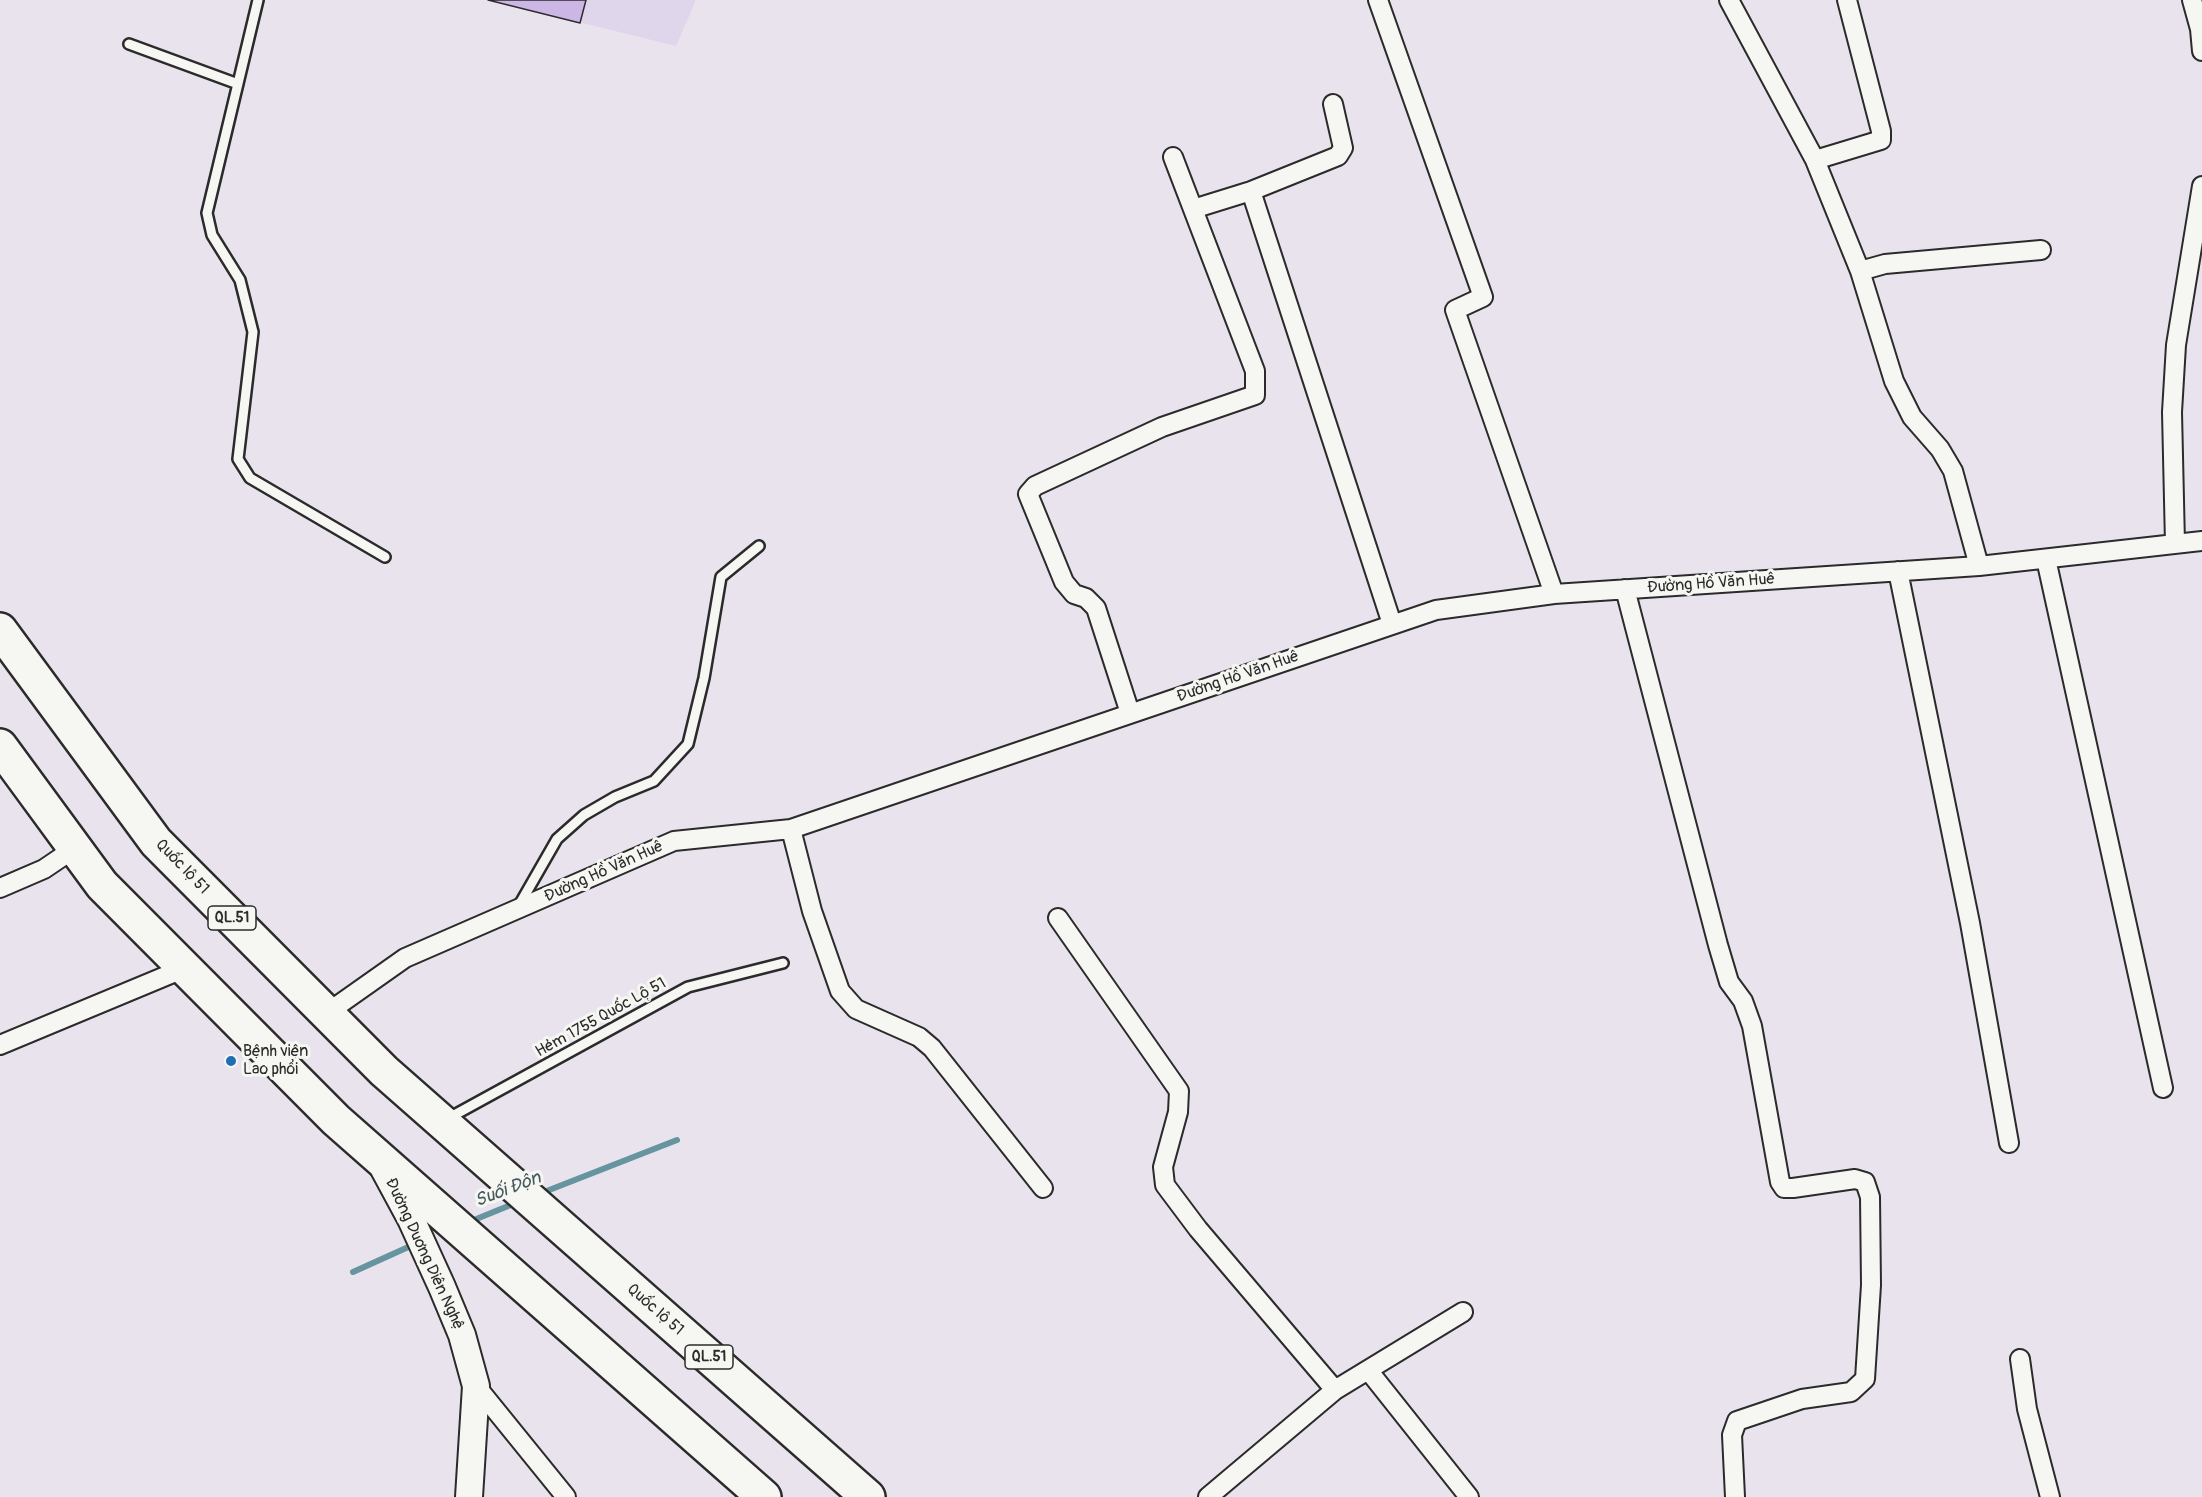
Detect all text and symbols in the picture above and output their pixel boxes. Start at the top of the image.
street label: Đường Hồ Văn Huê [1646,570,1776,598]
street label: Đường Hồ Văn Huê [1174,647,1302,707]
street label: Quốc lộ 51 [151,835,213,899]
street label: Đường Hồ Văn Huê [542,837,666,907]
road number: QL.51 [208,906,256,930]
street label: Hẻm 1755 Quốc Lộ 51 [532,974,670,1062]
place label: Bệnh viện Lao phổi [243,1042,308,1080]
marker: Bệnh viện Lao phổi [224,1054,238,1068]
water label: Suối Độn [472,1168,544,1212]
street label: Đường Duơng Diên Nghệ [380,1175,468,1333]
street label: Quốc lộ 51 [623,1280,687,1340]
road number: QL.51 [685,1345,733,1369]

